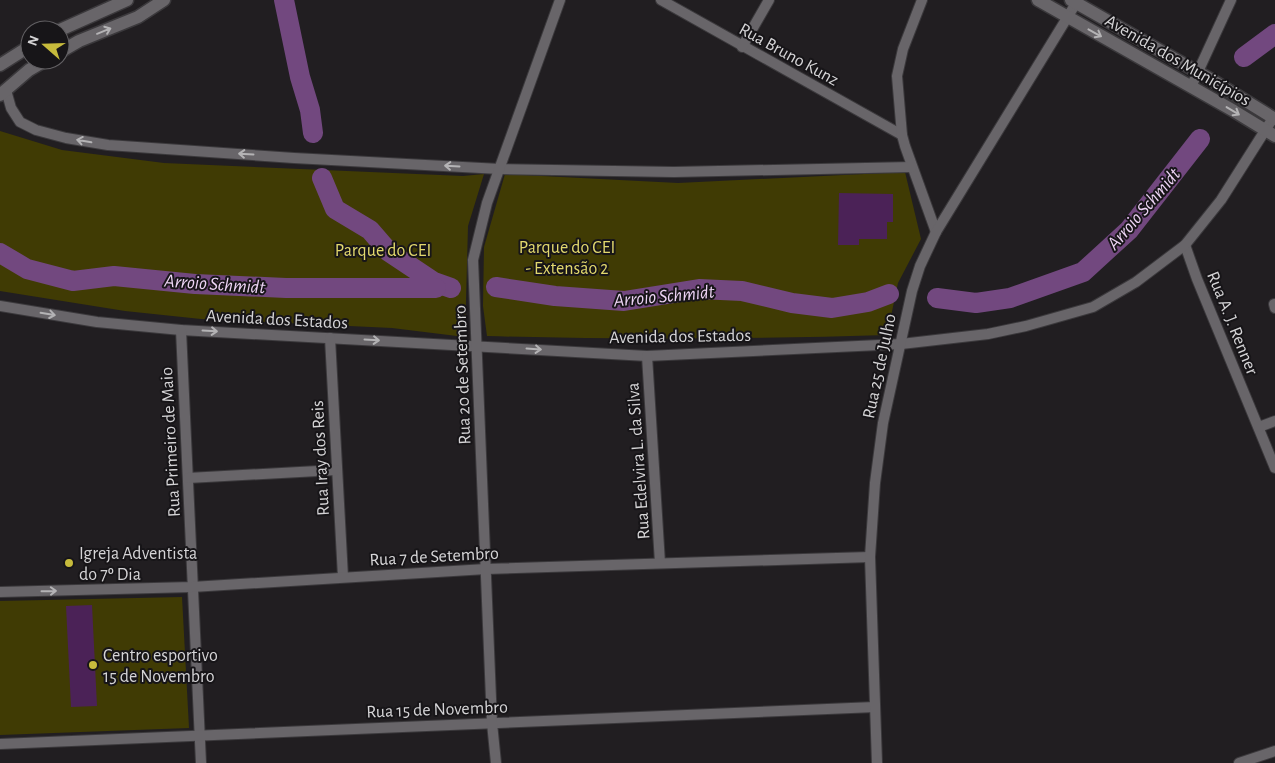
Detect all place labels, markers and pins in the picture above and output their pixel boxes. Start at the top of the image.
place label: Igreja Adventista do 7º Dia [79,545,197,584]
marker: Igreja Adventista do 7º Dia [63,557,75,569]
place label: Centro esportivo 15 de Novembro [103,647,218,686]
marker: Centro esportivo 15 de Novembro [87,659,99,671]

